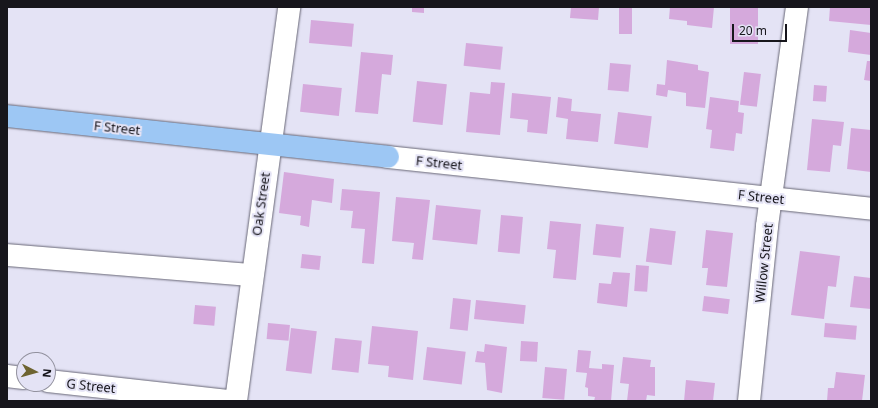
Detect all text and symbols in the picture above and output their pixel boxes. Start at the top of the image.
scale bar [734,16,789,42]
text: 20 m [739,22,767,39]
street label: F Street [93,118,141,138]
street label: F Street [415,153,463,173]
street label: Oak Street [249,171,273,237]
street label: F Street [737,187,785,207]
street label: Willow Street [752,223,776,303]
north arrow [16,352,56,392]
text: N [40,368,55,378]
street label: G Street [66,376,116,396]

